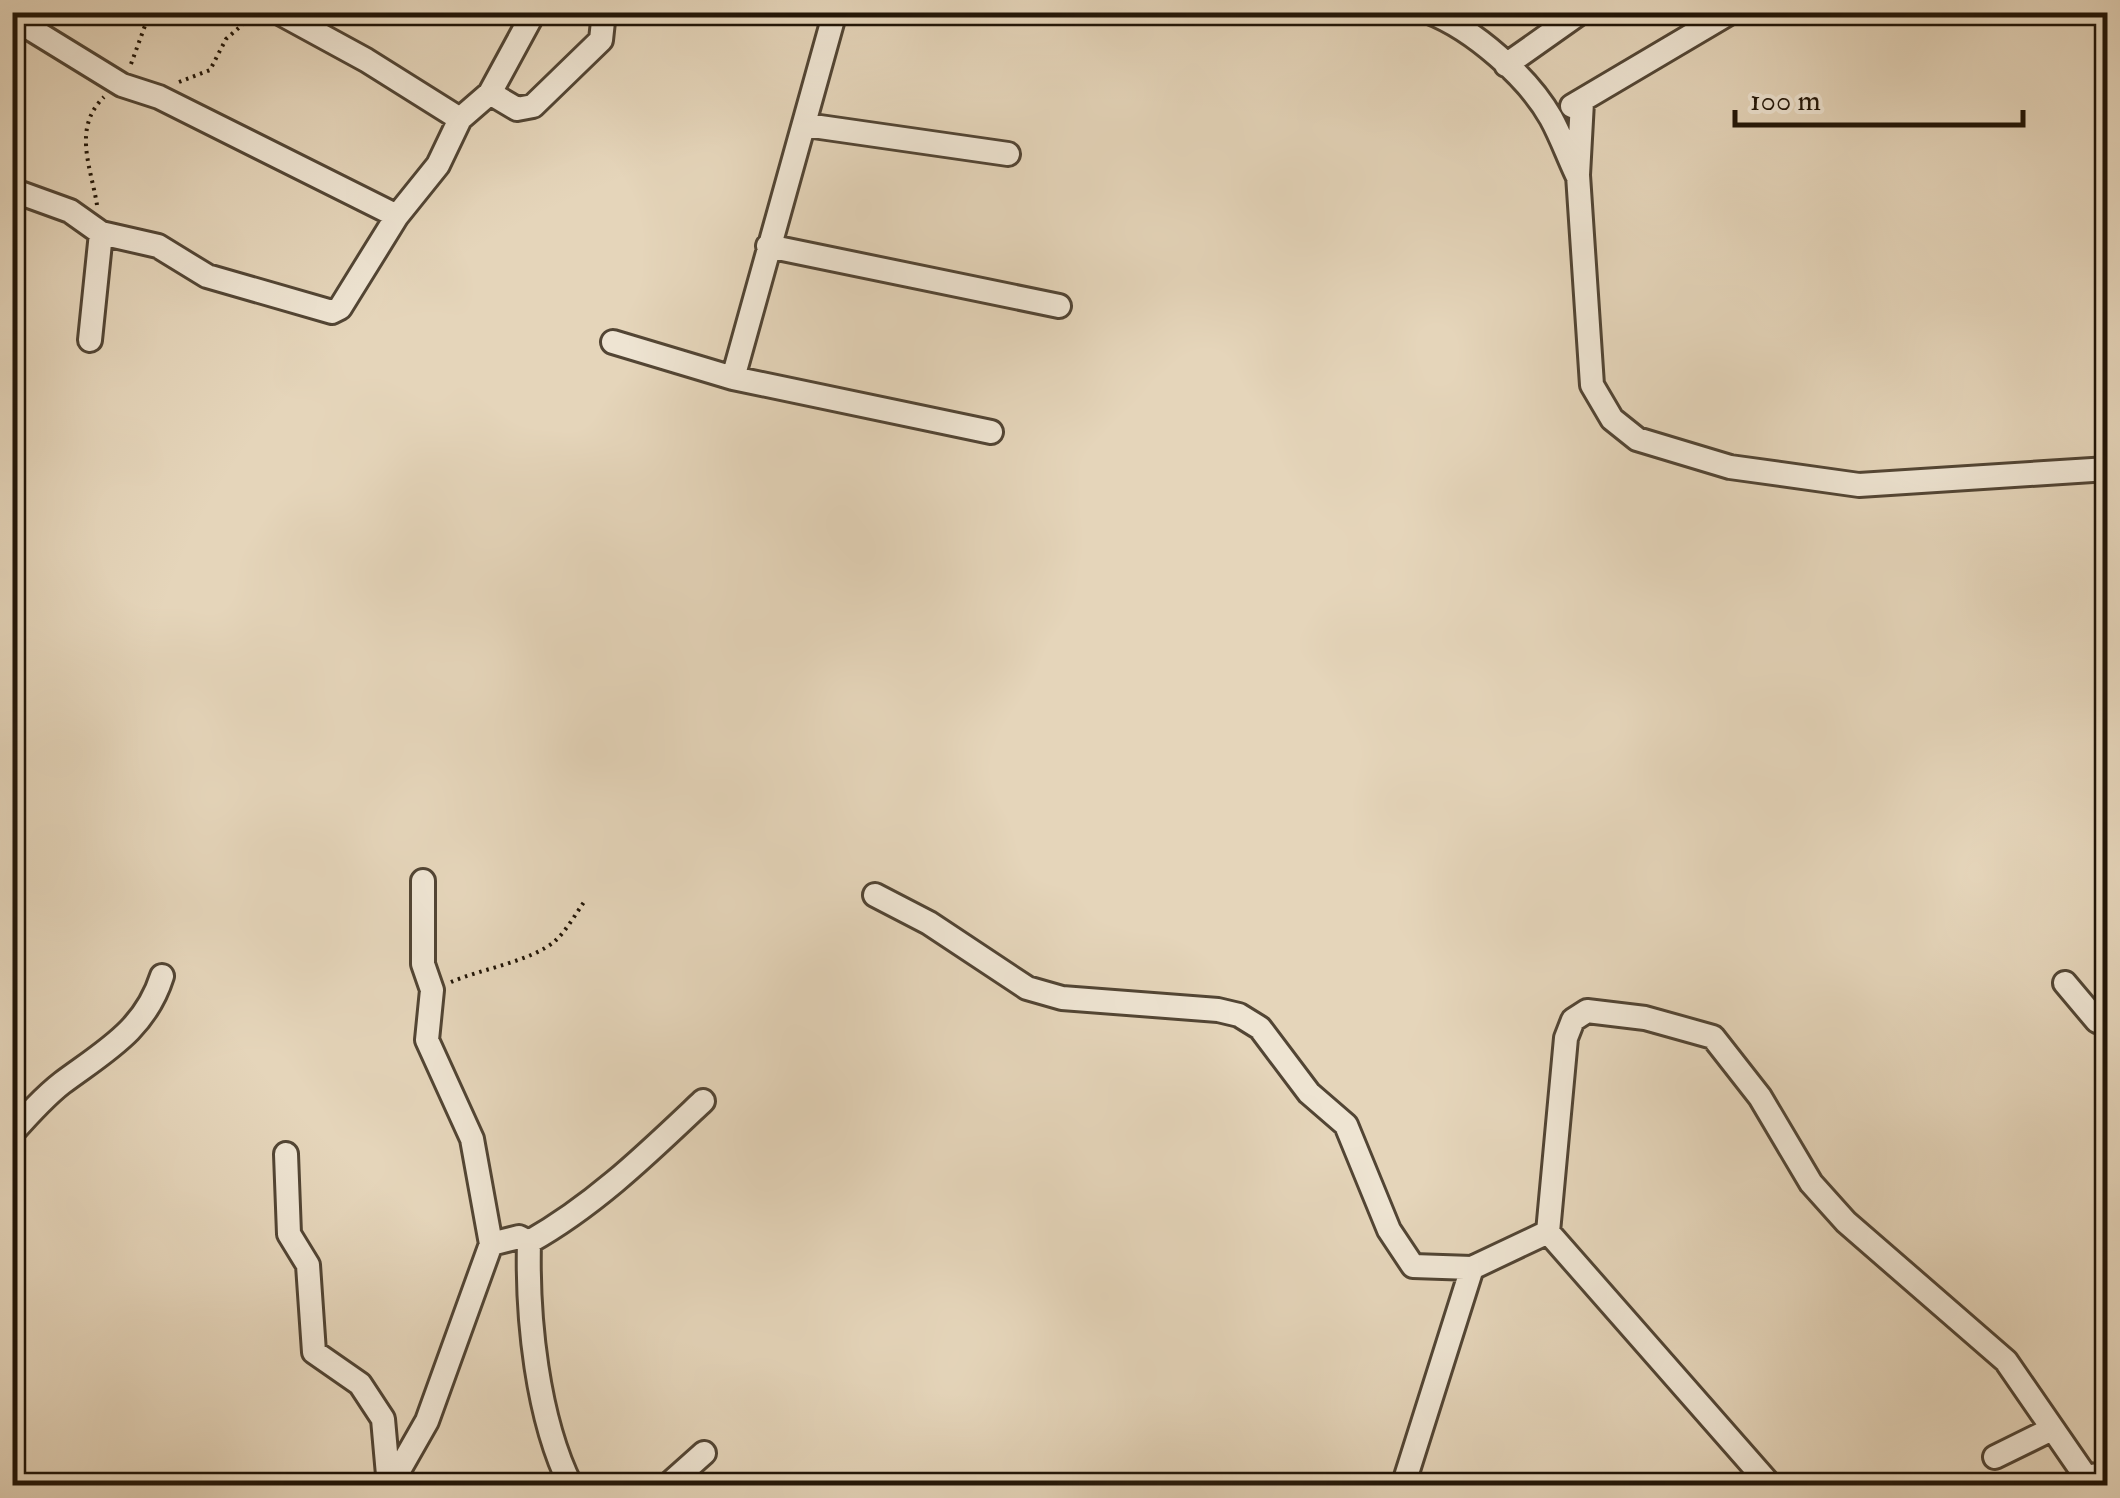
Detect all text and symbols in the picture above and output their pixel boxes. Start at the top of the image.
scale bar [1735,65,2022,127]
text: 100 m [1750,82,1821,119]

